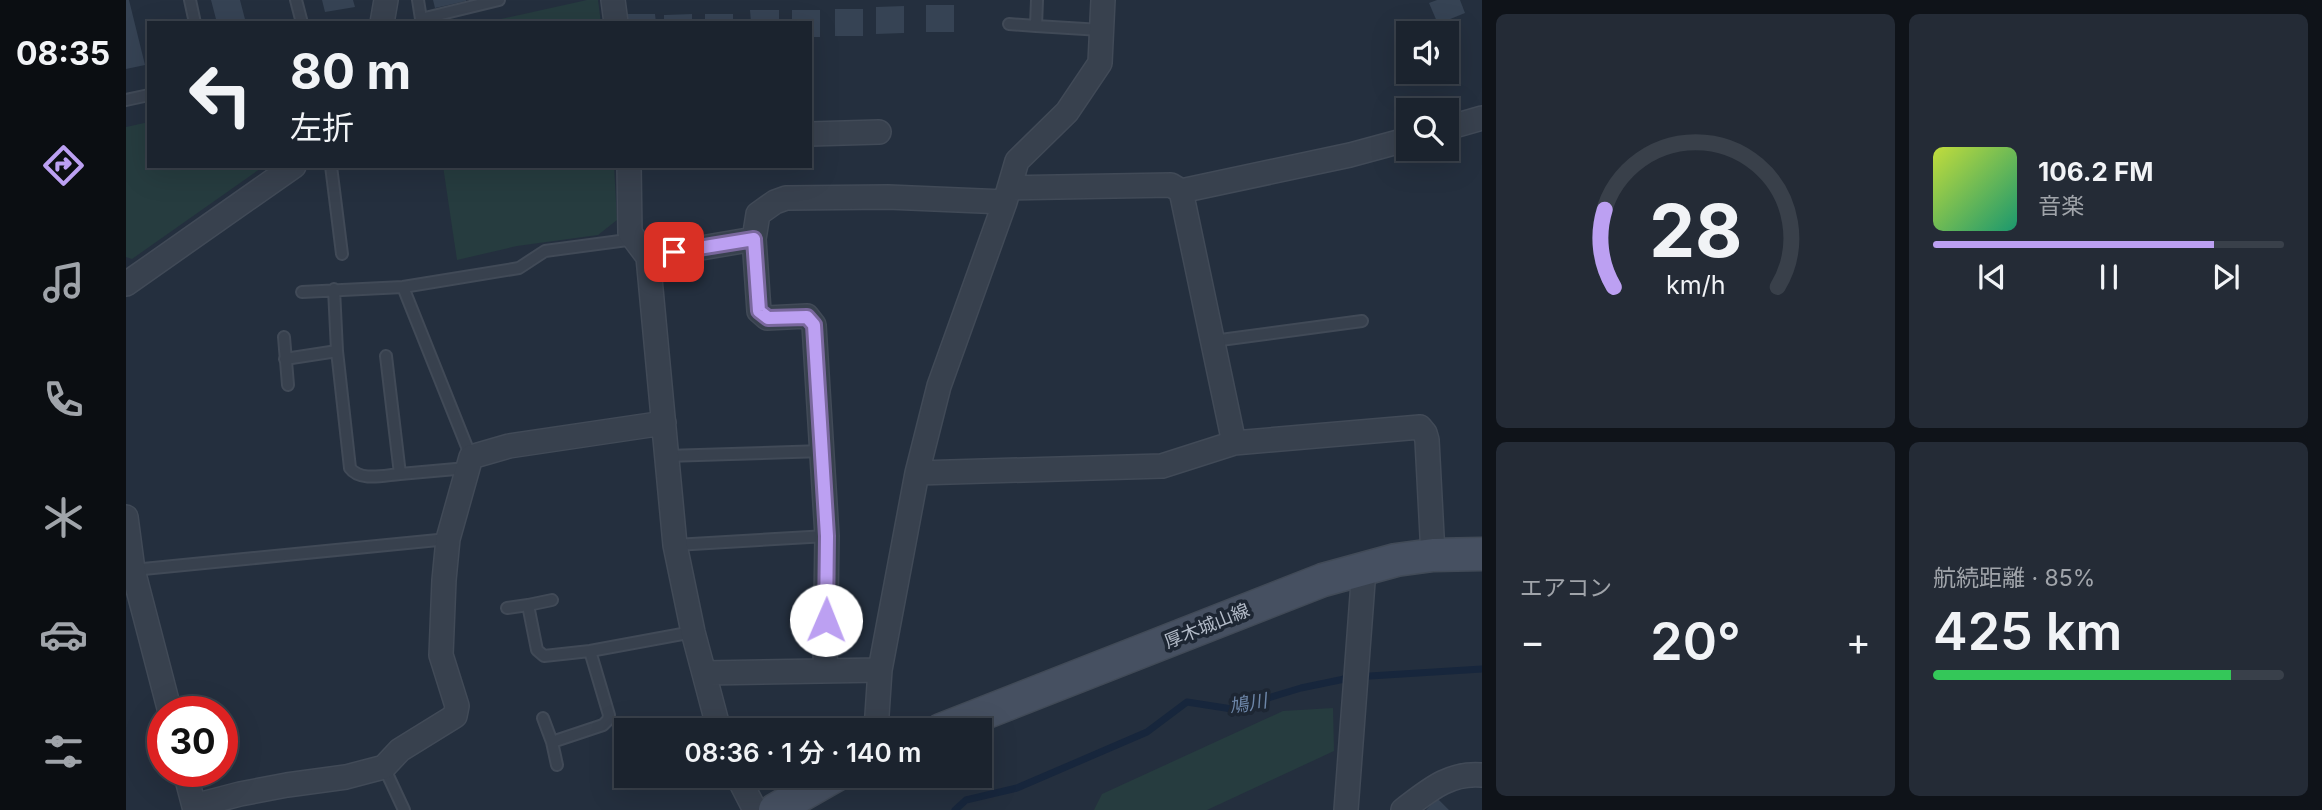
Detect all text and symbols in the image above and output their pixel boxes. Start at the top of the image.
map controls [1396,21,1459,161]
button: sound [1396,21,1459,84]
text: 08:35 [16,34,110,73]
text: 80 m [290,42,411,101]
icon: left [175,49,266,140]
button: search [1396,98,1459,161]
text: 左折 [290,108,354,147]
icon: directions [39,141,88,190]
text: 106.2 FM [2038,156,2154,187]
text: 28 [1649,187,1742,276]
text: 音楽 [2038,192,2084,220]
pin [644,222,704,282]
icon: arrive [655,233,693,271]
icon: music [39,258,88,307]
icon: previous [1973,258,2011,296]
icon: pause [2090,258,2128,296]
icon: next [2207,258,2245,296]
text: km/h [1666,270,1725,300]
icon: phone [39,375,88,424]
icon: climate [39,493,88,542]
text: 航続距離 · 85% [1933,564,2095,592]
text: エアコン [1520,574,1612,602]
position arrow [789,583,863,657]
street label: 厚木城山線 [1161,599,1252,652]
text: 425 km [1933,600,2122,663]
icon: car [39,610,88,659]
text: 20° [1650,610,1741,673]
text: − [1520,618,1545,664]
text: + [1846,618,1871,664]
water label: 鳩川 [1227,689,1271,718]
speed limit sign: 30 [147,696,238,787]
icon: filters [39,727,88,776]
text: 08:36 · 1 分 · 140 m [684,737,922,768]

